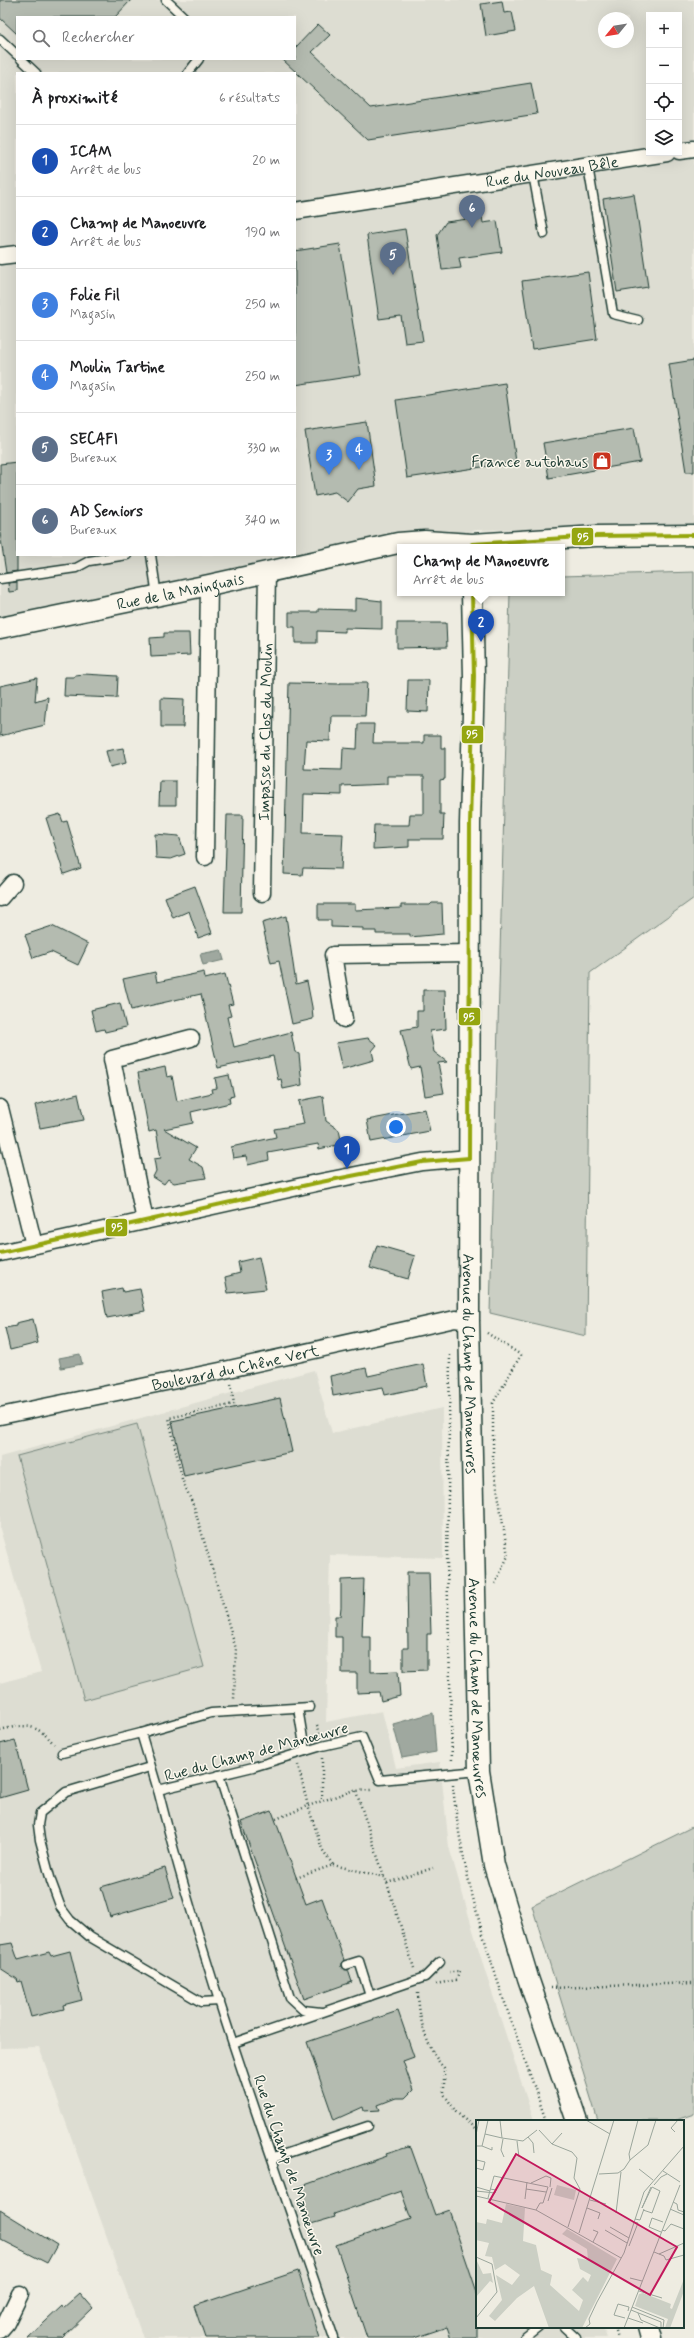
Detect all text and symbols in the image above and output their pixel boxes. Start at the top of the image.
north arrow [598,12,634,48]
map controls [646,12,682,156]
button: + [646,12,682,48]
search box [16,16,296,60]
icon: search [30,27,52,49]
text: Rechercher [62,28,135,48]
button: − [646,48,682,84]
button: locate [646,84,682,120]
text: À proximité [32,87,117,109]
text: 6 résultats [219,90,280,107]
button: layers [646,120,682,156]
text: ICAM [70,142,112,162]
text: 1 [42,152,48,169]
text: 20 m [252,152,280,169]
street label: Rue du Nouveau Bêle [484,152,620,193]
text: Arrêt de bus [70,162,141,179]
pin: 6 [459,195,485,228]
text: Champ de Manoeuvre [70,214,206,234]
text: 2 [42,224,48,241]
text: 190 m [245,224,280,241]
text: Arrêt de bus [70,234,141,251]
pin: 5 [380,242,406,275]
text: Folie Fil [70,286,120,306]
text: 3 [42,296,48,313]
text: 250 m [245,296,280,313]
text: Magasin [70,306,115,323]
text: Moulin Tartine [70,358,165,378]
text: 4 [41,368,49,385]
text: 250 m [245,368,280,385]
text: Magasin [70,378,115,395]
text: SECAFI [70,430,118,450]
pin: 4 [346,437,372,470]
text: 5 [41,440,49,457]
text: 330 m [247,440,280,457]
pin: 3 [316,442,342,475]
text: Bureaux [70,450,117,467]
shop icon: France autohaus [591,450,613,472]
place label: France autohaus [471,452,588,473]
text: AD Seniors [70,502,143,522]
text: 6 [42,512,48,529]
text: 340 m [245,512,280,529]
text: Bureaux [70,522,117,539]
line badge: 95 [571,527,594,546]
text: 95 [577,531,589,545]
popup [397,544,565,596]
text: Champ de Manoeuvre [413,552,549,572]
street label: Rue de la Mainguais [115,569,246,616]
text: Arrêt de bus [413,572,484,589]
pin: 2 [468,609,494,642]
street label: Impasse du Clos du Moulin [254,643,278,821]
line badge: 95 [461,725,484,744]
text: 95 [466,728,478,742]
line badge: 95 [458,1007,481,1026]
text: 95 [463,1011,475,1025]
your location [386,1117,406,1137]
pin: 1 [334,1136,360,1169]
line badge: 95 [105,1218,128,1237]
text: 95 [111,1221,123,1235]
street label: Avenue du Champ de Manœuvres [457,1254,481,1474]
street label: Boulevard du Chêne Vert [150,1340,321,1397]
street label: Avenue du Champ de Manœuvres [463,1577,492,1800]
street label: Rue du Champ de Manœuvre [162,1718,351,1787]
street label: Rue du Champ de Manœuvre [248,2072,329,2259]
inset map [476,2120,684,2328]

